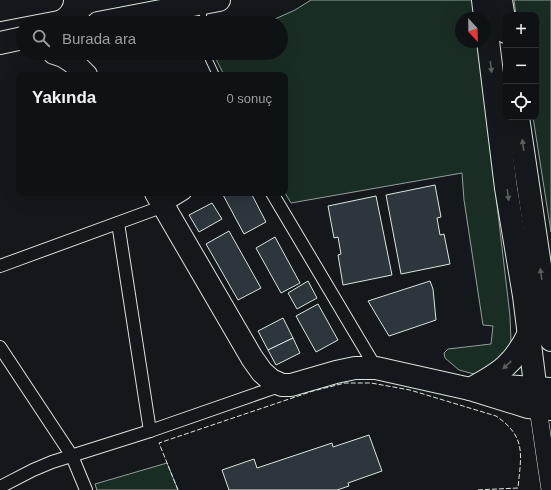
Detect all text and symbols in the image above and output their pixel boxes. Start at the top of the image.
north arrow [455,12,491,48]
map controls [503,12,539,120]
button: + [503,12,539,48]
search box [16,16,288,60]
icon: search [30,27,52,49]
text: Burada ara [62,30,136,47]
button: − [503,48,539,84]
one-way arrow [488,60,494,73]
button: locate [503,84,539,120]
text: Yakında [32,88,96,107]
text: 0 sonuç [226,91,272,106]
one-way arrow [520,139,526,151]
one-way arrow [505,189,511,202]
one-way arrow [538,268,544,280]
one-way arrow [502,360,512,370]

